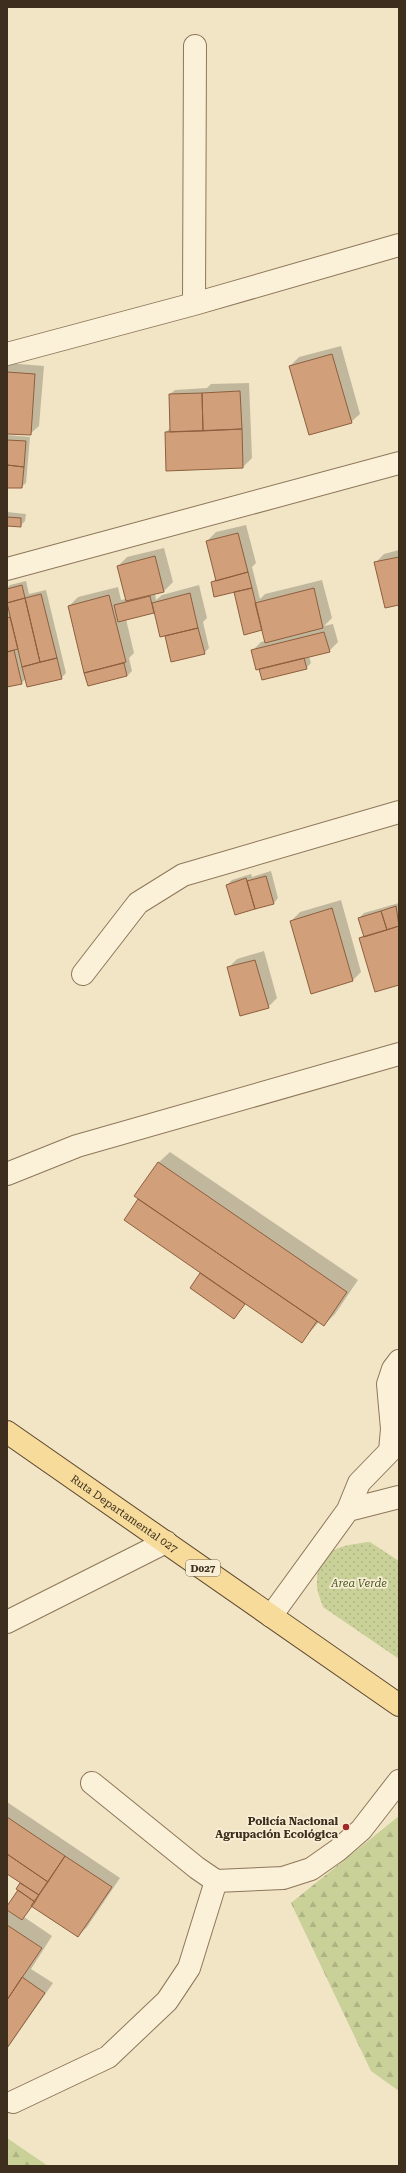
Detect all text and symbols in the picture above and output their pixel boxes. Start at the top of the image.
street label: Ruta Departamental 027 [68,1472,180,1556]
road number: D027 [186,1560,220,1576]
park label: Area Verde [330,1577,387,1590]
place label: Policía Nacional Agrupación Ecológica [215,1815,339,1841]
marker: Policía Nacional Agrupación Ecológica [341,1822,351,1832]

